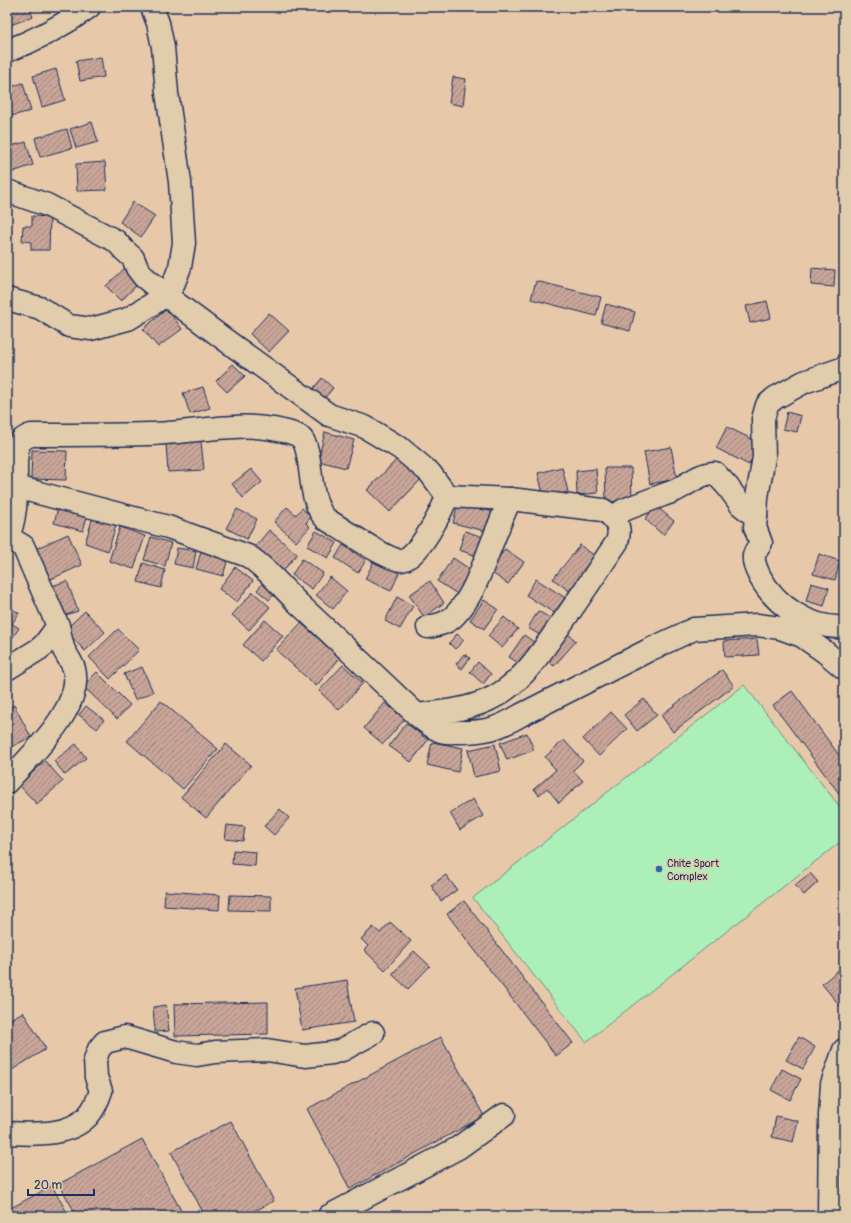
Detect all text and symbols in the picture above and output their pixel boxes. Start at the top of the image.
place label: Chite Sport Complex [667,857,720,883]
marker: Chite Sport Complex [654,864,664,874]
scale bar [28,1171,94,1197]
text: 20 m [34,1178,63,1193]

